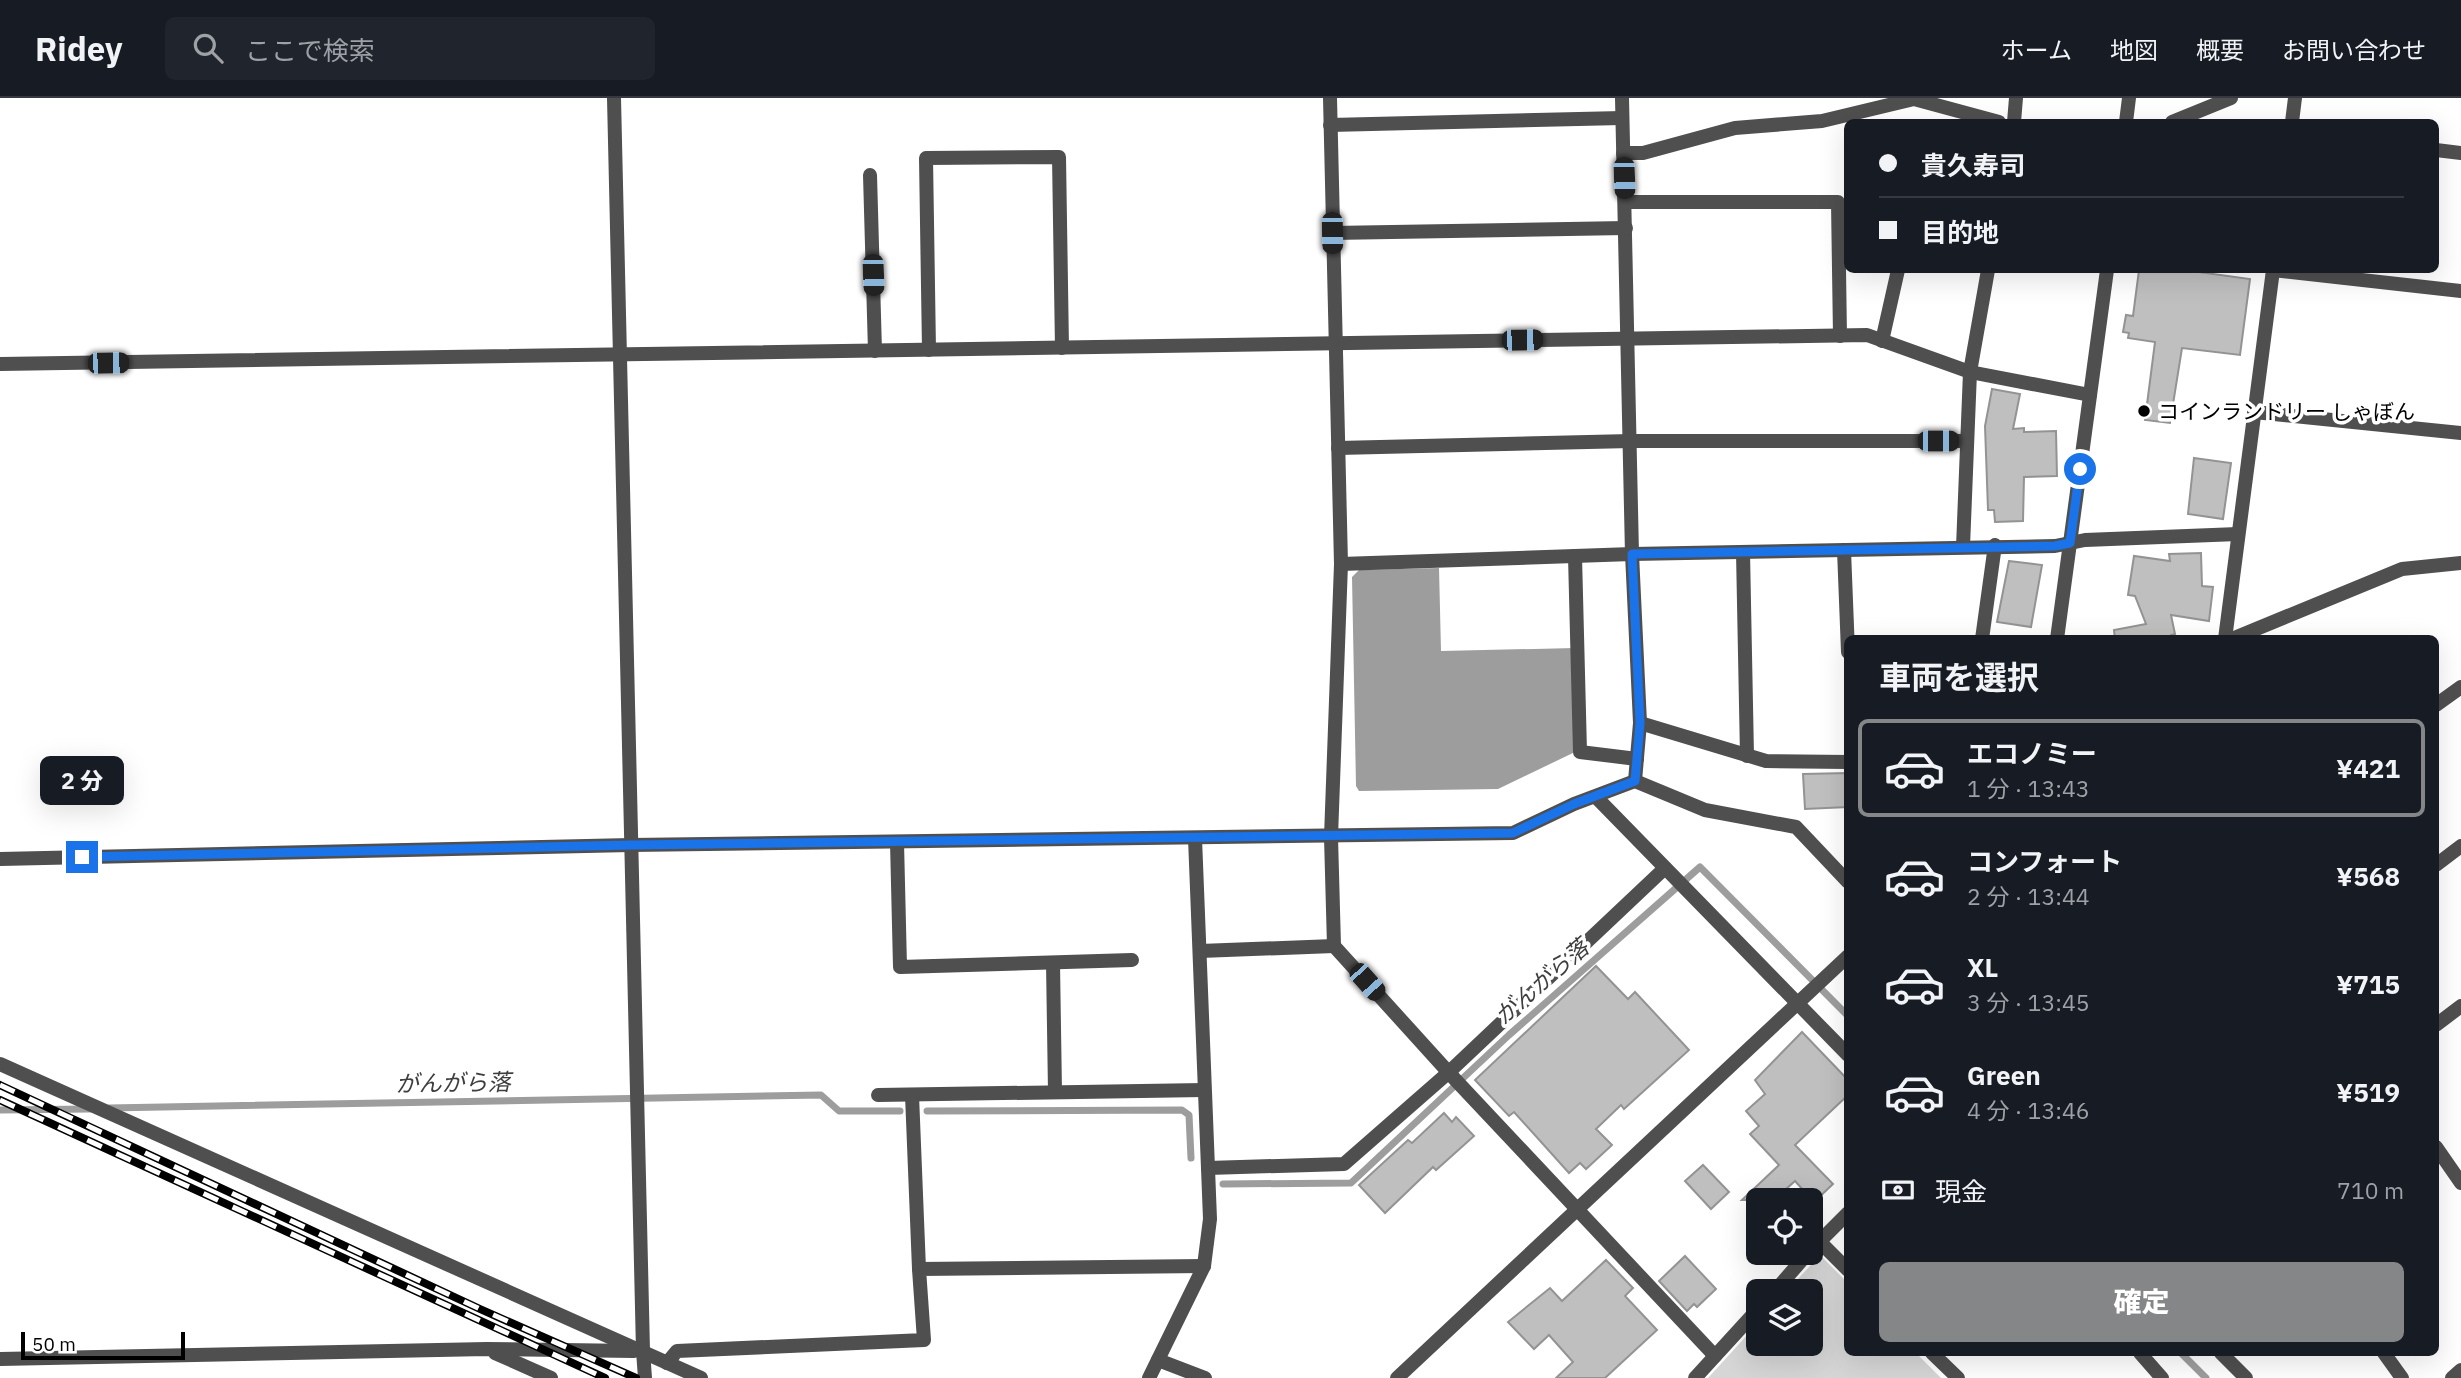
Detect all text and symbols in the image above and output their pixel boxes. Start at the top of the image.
search box [165,17,655,80]
text: Ridey [35,27,123,70]
icon: search [189,29,227,67]
text: ここで検索 [245,33,375,67]
text: ホーム [2001,34,2072,66]
text: 地図 [2110,34,2158,66]
text: 概要 [2196,34,2244,66]
text: お問い合わせ [2282,34,2426,66]
text: 貴久寿司 [1921,148,2025,182]
car [1613,157,1636,199]
car [1322,212,1343,254]
text: 目的地 [1921,215,1999,249]
car [862,254,885,296]
car [1501,329,1544,351]
car [87,352,130,374]
place label: コインランドリー しゃぼん [2158,397,2415,425]
marker: コインランドリー しゃぼん [2136,403,2152,419]
car [1918,431,1960,452]
route start [2064,453,2096,485]
text: 車両を選択 [1879,656,2039,698]
text: エコノミー [1967,736,2097,770]
icon: car [1883,737,1946,800]
text: ¥421 [2336,751,2400,785]
callout: 2 分 [40,756,124,804]
text: 2 分 [61,765,103,795]
text: 1 分 · 13:43 [1967,773,2090,803]
route end [66,841,98,873]
text: コンフォート [1967,844,2122,878]
icon: car [1883,845,1946,908]
text: ¥568 [2336,859,2400,893]
text: 2 分 · 13:44 [1967,881,2090,911]
water label: がんがら落 [1488,929,1597,1030]
text: XL [1967,950,1998,984]
icon: car [1883,953,1946,1016]
car [1346,959,1389,1005]
text: ¥715 [2336,967,2400,1001]
text: 3 分 · 13:45 [1967,987,2090,1017]
text: Green [1967,1058,2041,1092]
icon: car [1883,1061,1946,1124]
water label: がんがら落 [395,1066,515,1098]
text: ¥519 [2336,1075,2400,1109]
text: 4 分 · 13:46 [1967,1095,2090,1125]
icon: cash [1879,1171,1917,1209]
text: 現金 [1935,1174,1987,1208]
text: 710 m [2337,1175,2404,1205]
map controls [1746,1188,1823,1356]
button: locate [1746,1188,1823,1265]
button: 確定 [1879,1262,2404,1342]
button: layers [1746,1279,1823,1356]
scale bar [21,1329,186,1361]
text: 50 m [32,1332,76,1356]

